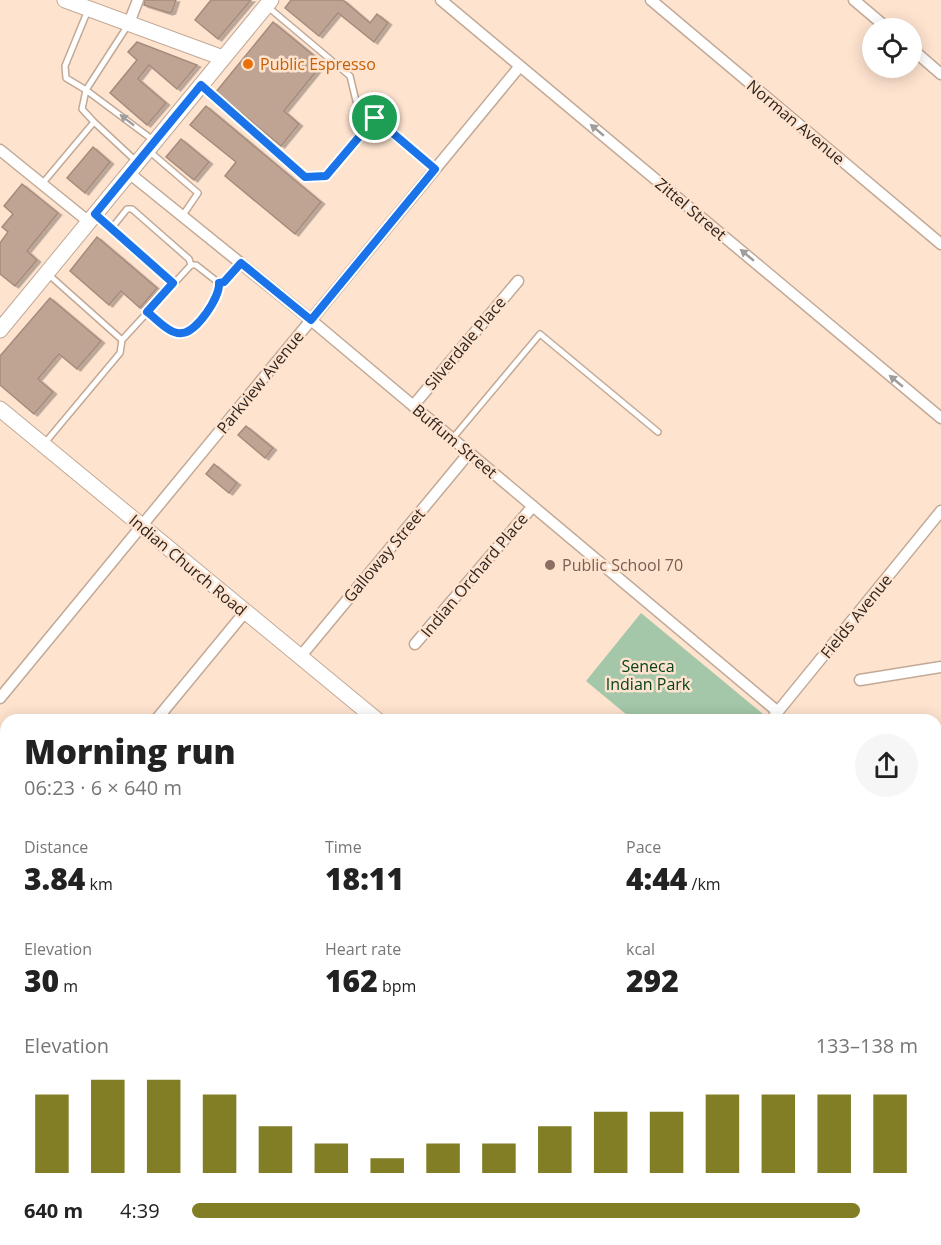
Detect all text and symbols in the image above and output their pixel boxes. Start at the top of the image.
map controls [862,18,922,78]
button: locate [862,18,922,78]
place label: Public Espresso [260,53,376,75]
marker: Public Espresso [241,57,255,71]
street label: Norman Avenue [742,74,850,170]
pin [349,92,400,143]
icon: arrive [358,101,391,134]
one-way arrow [119,113,135,126]
one-way arrow [589,124,605,137]
street label: Zittel Street [651,173,731,245]
one-way arrow [739,249,755,262]
street label: Silverdale Place [419,292,511,394]
street label: Parkview Avenue [212,326,308,438]
one-way arrow [888,374,904,387]
street label: Buffum Street [408,399,502,483]
street label: Galloway Street [338,503,430,607]
street label: Indian Orchard Place [415,508,533,642]
street label: Indian Church Road [125,509,251,621]
place label: Public School 70 [562,554,683,576]
marker: Public School 70 [543,558,557,572]
street label: Fields Avenue [815,569,897,663]
park label: Seneca Indian Park [606,655,691,695]
text: Morning run [24,729,236,774]
button: share [855,734,918,797]
text: 06:23 · 6 × 640 m [24,774,182,801]
text: Distance [24,836,88,858]
text: Time [325,836,362,858]
text: Pace [626,836,661,858]
text: 3.84 [24,858,85,899]
text: 18:11 [325,858,404,899]
text: 4:44 [626,858,687,899]
text: km [85,873,113,895]
text: /km [687,873,721,895]
text: Elevation [24,938,92,960]
text: Heart rate [325,938,401,960]
text: kcal [626,938,655,960]
text: 30 [24,960,59,1001]
text: 162 [325,960,378,1001]
text: 292 [626,960,679,1001]
text: m [59,975,78,997]
text: bpm [378,975,416,997]
text: Elevation [24,1032,109,1059]
text: 133–138 m [816,1032,918,1059]
text: 640 m [24,1197,83,1224]
text: 4:39 [120,1197,160,1224]

